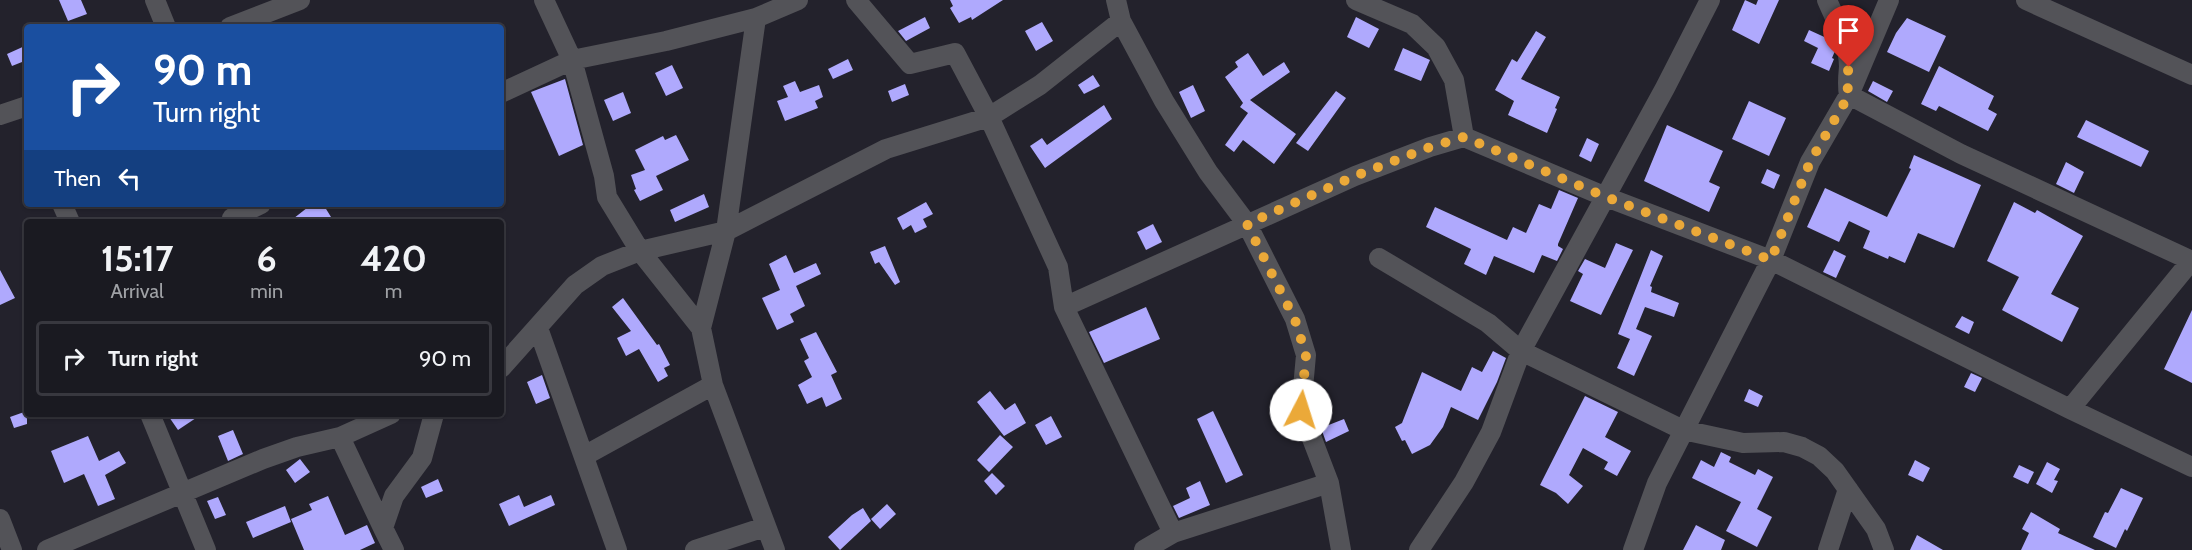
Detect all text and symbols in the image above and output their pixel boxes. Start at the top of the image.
pin [1823,5,1874,67]
icon: arrive [1832,14,1865,47]
text: 90 m [153,44,252,96]
icon: right [54,48,132,126]
text: Turn right [153,96,260,129]
icon: left [113,162,146,195]
text: Then [54,165,101,192]
text: 15:17 [101,236,173,280]
text: 6 [257,236,277,280]
text: 420 [360,236,427,280]
text: Arrival [110,279,164,303]
text: min [250,279,283,303]
text: m [385,279,402,303]
icon: right [57,342,90,375]
text: Turn right [108,345,198,372]
text: 90 m [419,345,471,372]
position arrow [1269,378,1333,442]

